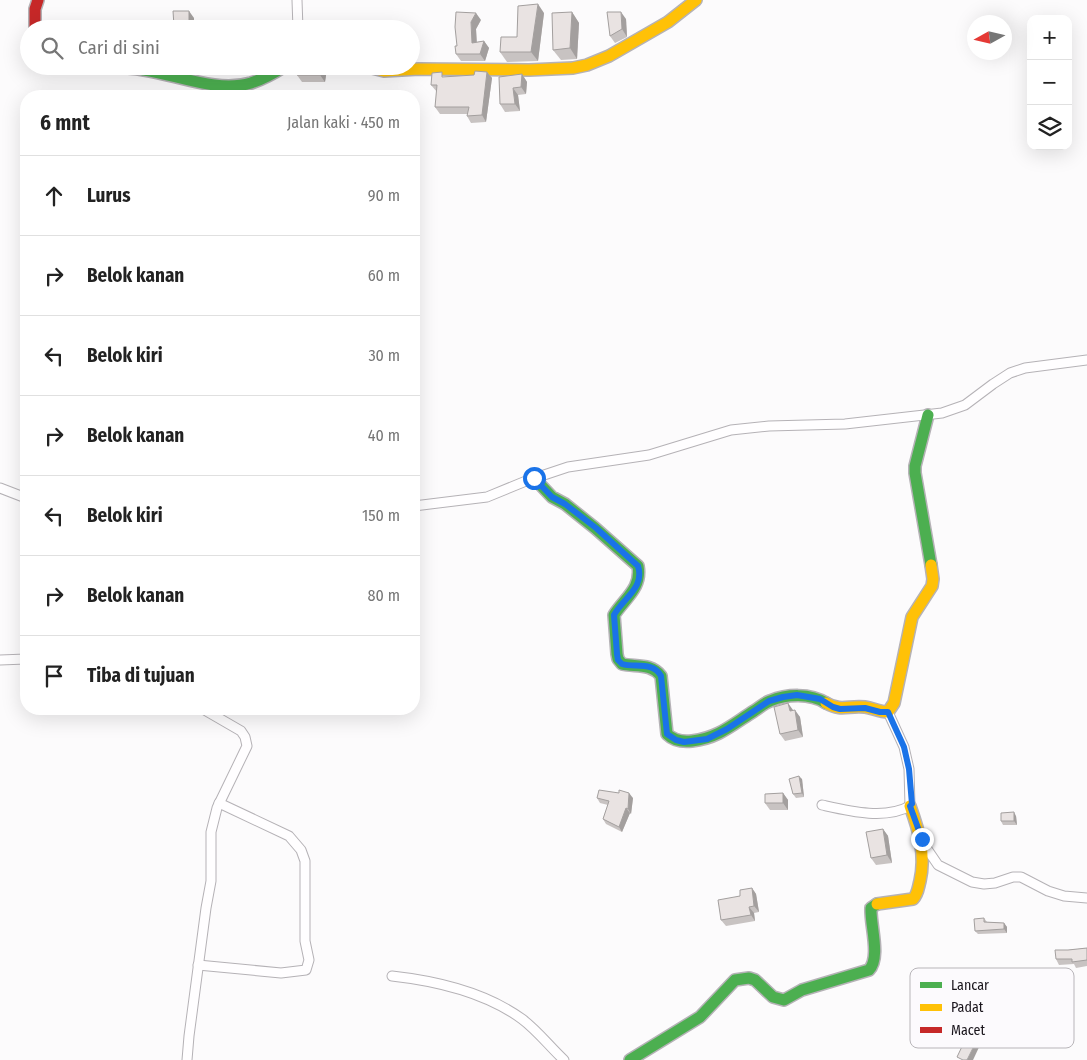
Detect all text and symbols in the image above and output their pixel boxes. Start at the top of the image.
north arrow [967,15,1012,60]
map controls [1027,15,1072,150]
button: + [1027,15,1072,60]
search box [20,20,420,75]
icon: search [38,34,66,62]
text: Cari di sini [78,36,160,59]
button: − [1027,60,1072,105]
button: layers [1027,105,1072,150]
text: 6 mnt [40,110,90,136]
text: Jalan kaki · 450 m [287,113,400,132]
icon: ahead [40,182,68,210]
text: Lurus [87,184,131,207]
text: 90 m [368,186,400,205]
icon: right [40,262,68,290]
text: Belok kanan [87,264,184,287]
text: 60 m [368,266,400,285]
icon: left [40,342,68,370]
text: Belok kiri [87,344,163,367]
text: 30 m [368,346,400,365]
icon: right [40,422,68,450]
text: Belok kanan [87,424,184,447]
text: 40 m [368,426,400,445]
route start [523,467,546,490]
icon: left [40,502,68,530]
text: Belok kiri [87,504,163,527]
text: 150 m [362,506,400,525]
icon: right [40,582,68,610]
text: Belok kanan [87,584,184,607]
text: 80 m [368,586,400,605]
icon: arrive [40,662,68,690]
text: Tiba di tujuan [87,664,195,687]
route end [911,828,934,851]
legend [910,968,1074,1048]
text: Lancar [951,977,989,994]
text: Padat [951,999,984,1016]
text: Macet [951,1022,985,1039]

